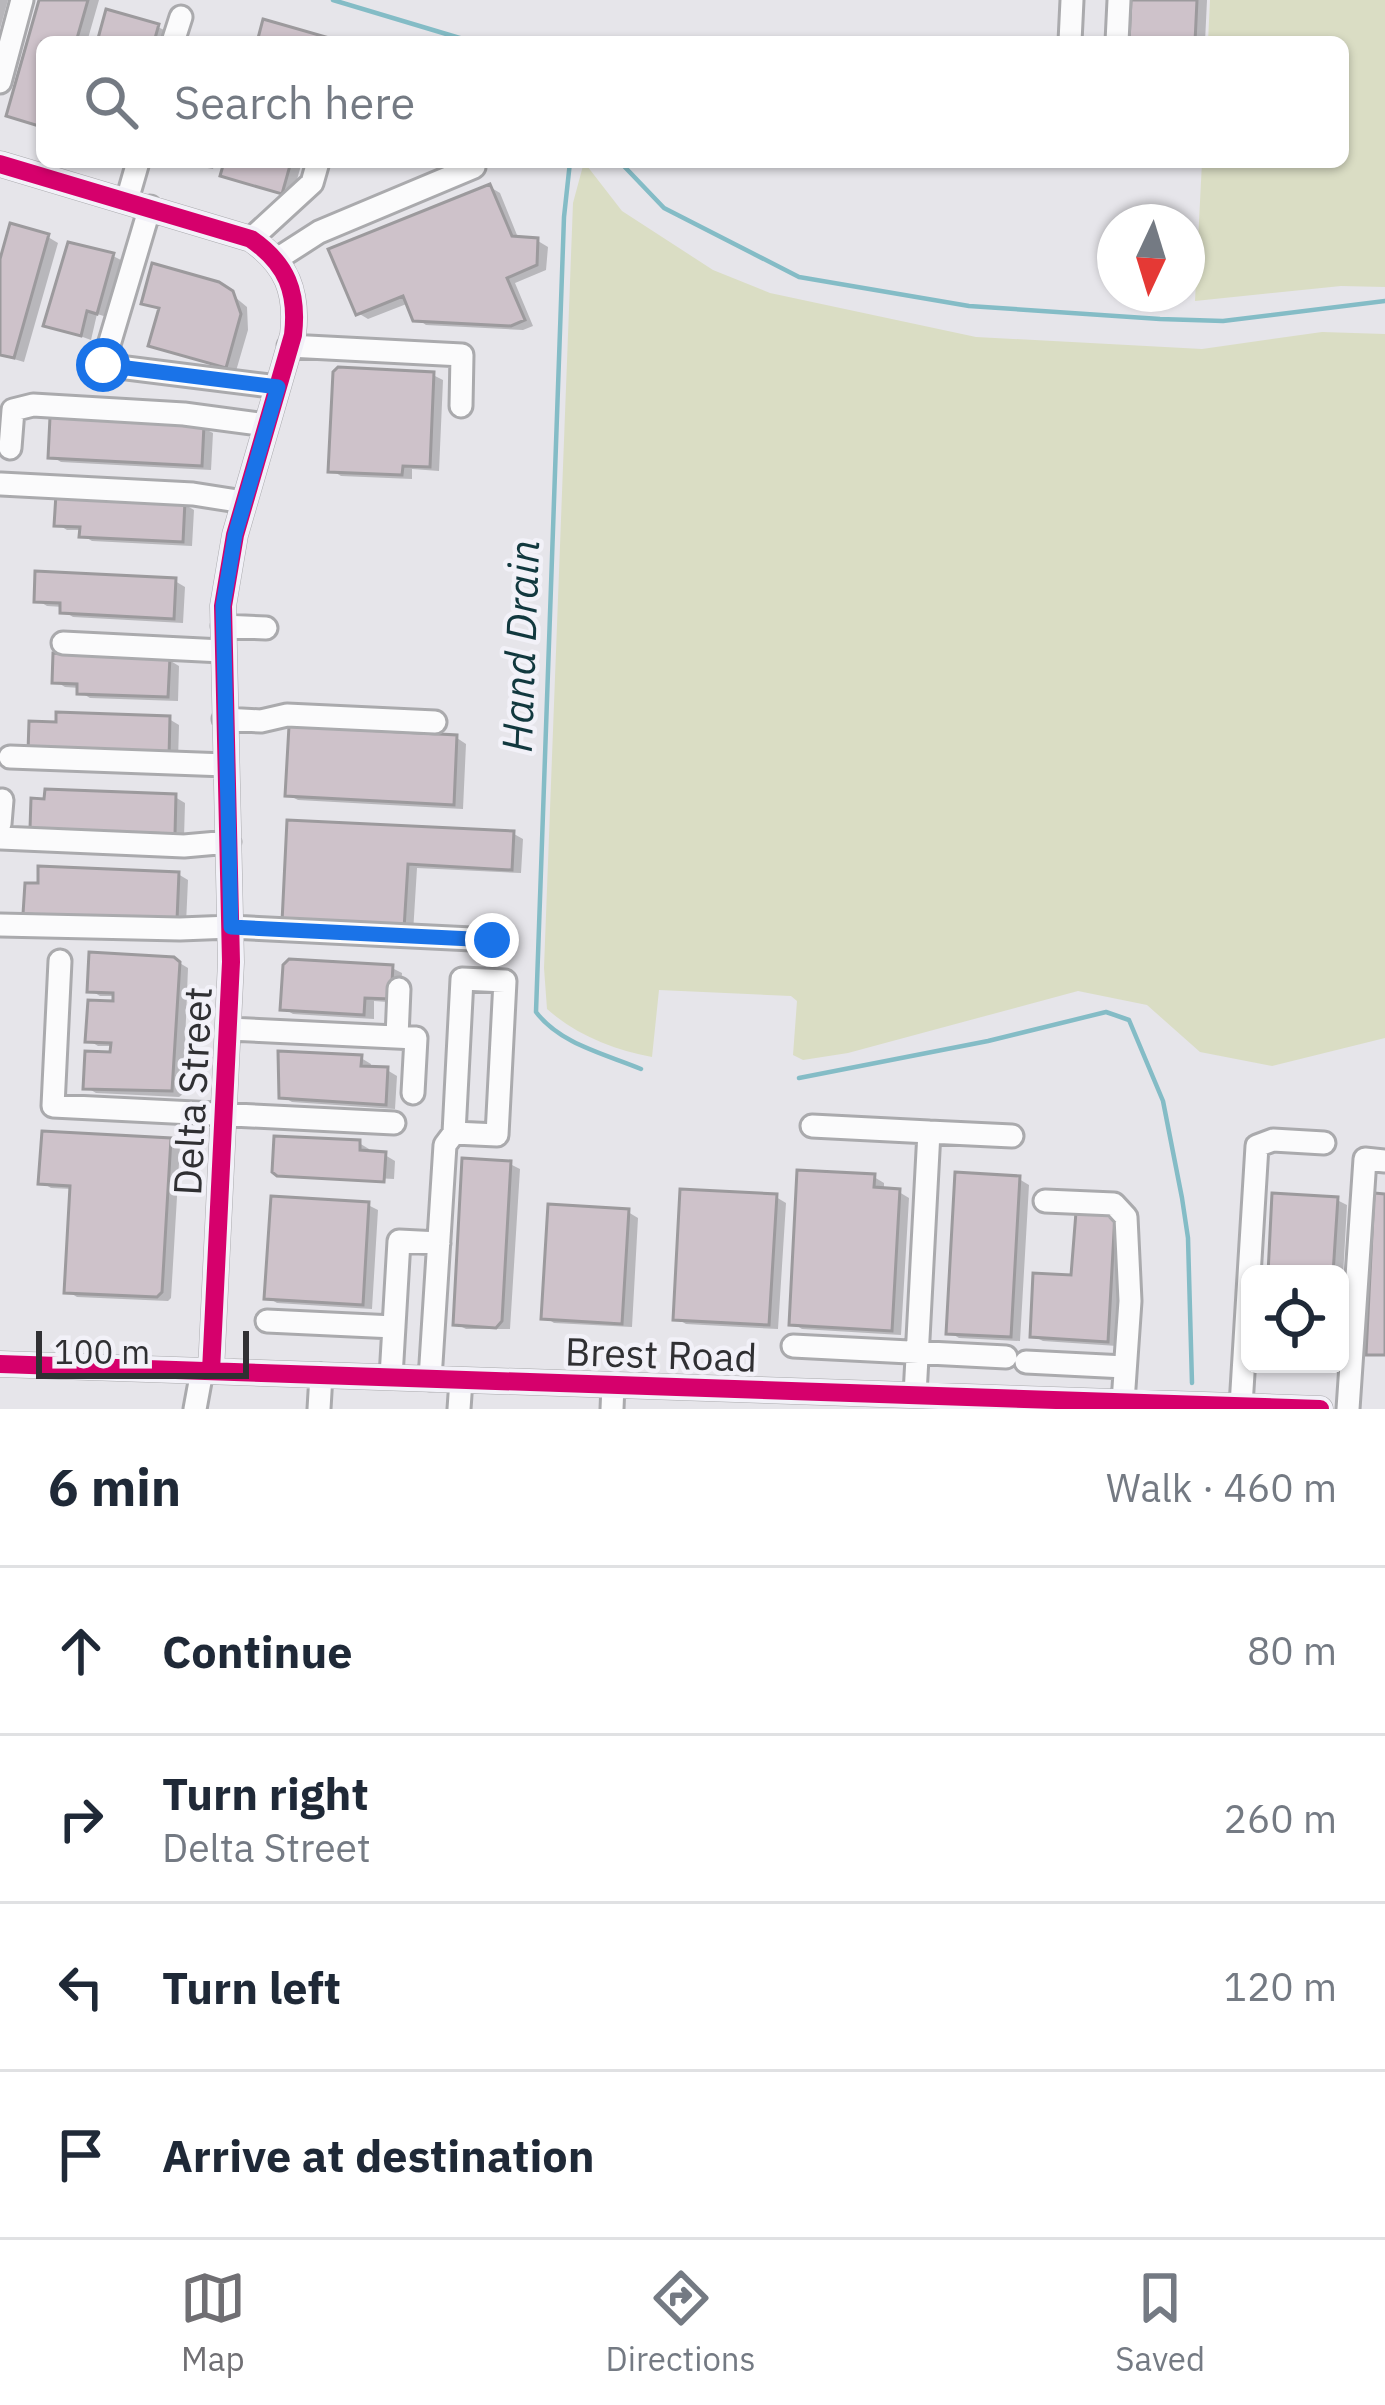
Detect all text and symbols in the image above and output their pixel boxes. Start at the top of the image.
search box [36,36,1349,168]
icon: search [78,69,144,135]
text: Search here [174,73,415,131]
north arrow [1097,204,1205,312]
route start [76,338,130,392]
water label: Hand Drain [489,539,551,753]
route end [465,913,519,967]
street label: Delta Street [161,985,223,1197]
map controls [1241,1265,1349,1373]
button: locate [1241,1265,1349,1373]
scale bar [36,1325,249,1378]
street label: Brest Road [564,1325,758,1383]
text: 100 m [54,1330,150,1373]
text: 6 min [48,1454,181,1520]
text: Walk · 460 m [1106,1462,1337,1513]
icon: ahead [48,1618,114,1684]
text: Continue [162,1622,353,1680]
text: 80 m [1247,1625,1337,1676]
text: Turn right [162,1764,369,1822]
icon: right [48,1786,114,1852]
text: 260 m [1224,1793,1337,1844]
text: Delta Street [162,1822,371,1873]
icon: left [48,1954,114,2020]
text: Turn left [162,1958,341,2016]
text: 120 m [1224,1961,1337,2012]
icon: arrive [48,2122,114,2188]
text: Arrive at destination [162,2126,595,2184]
tab: Map [180,2265,246,2380]
tab: Directions [606,2265,756,2380]
tab: Saved [1115,2265,1205,2380]

